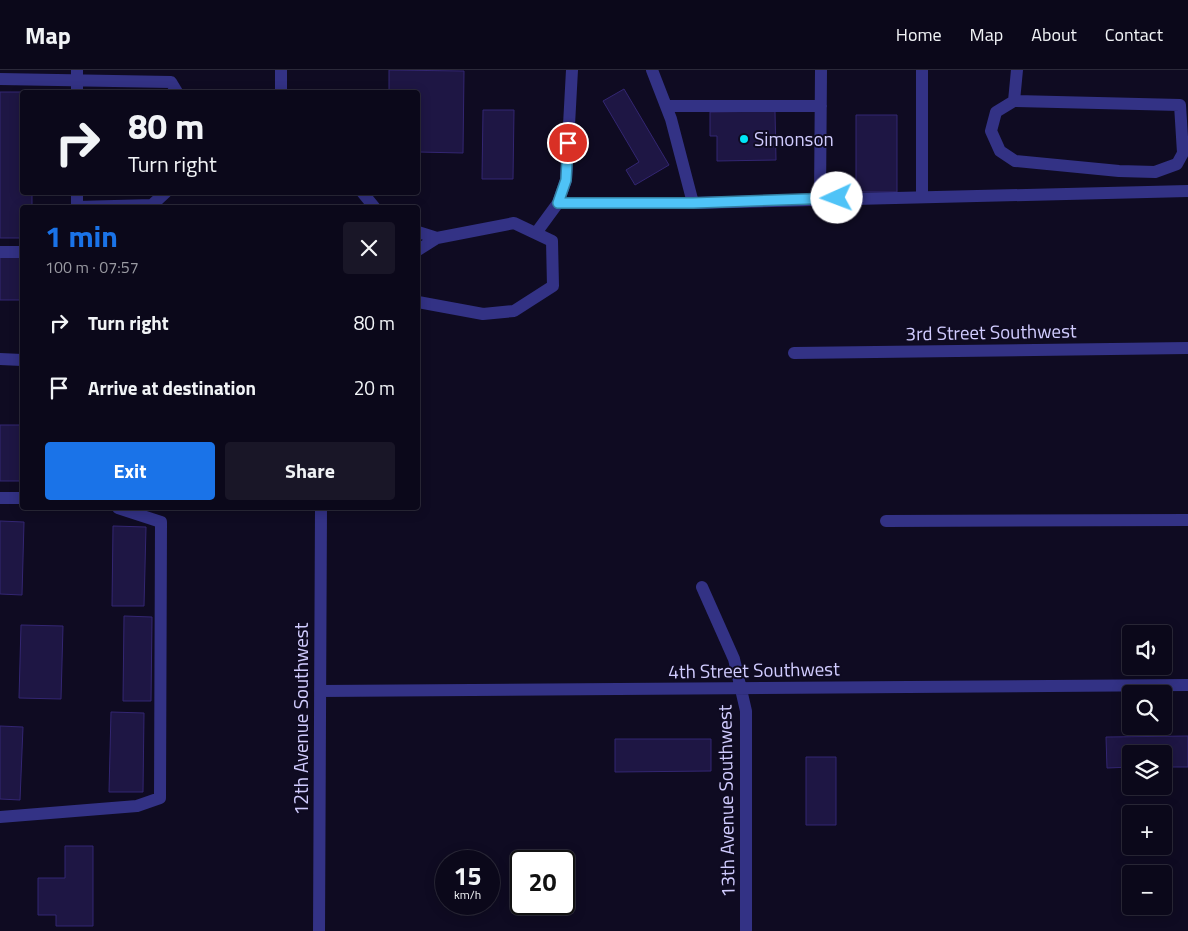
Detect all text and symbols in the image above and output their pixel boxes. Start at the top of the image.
text: Map [25,17,71,53]
text: Home [896,21,942,48]
text: Map [970,21,1003,48]
text: About [1031,21,1077,48]
text: Contact [1105,21,1163,48]
text: 80 m [128,99,204,153]
icon: right [45,110,110,175]
pin [547,122,589,164]
place label: Simonson [754,124,834,153]
icon: arrive [554,129,582,157]
marker: Simonson [738,133,750,145]
text: Turn right [128,147,217,181]
position arrow [810,171,862,223]
text: 1 min [45,213,118,259]
button: close [343,222,395,274]
text: 100 m · 07:57 [45,255,139,279]
text: Turn right [88,308,169,337]
text: 80 m [354,308,395,337]
icon: right [45,309,73,337]
street label: 3rd Street Southwest [905,316,1077,347]
text: Arrive at destination [88,373,256,402]
text: 20 m [354,373,395,402]
icon: arrive [45,374,73,402]
button: Exit [45,442,215,500]
button: Share [225,442,395,500]
street label: 12th Avenue Southwest [286,622,315,815]
map controls [1122,625,1172,915]
button: sound [1122,625,1172,675]
street label: 4th Street Southwest [668,653,840,685]
button: search [1122,685,1172,735]
street label: 13th Avenue Southwest [709,704,742,898]
button: layers [1122,745,1172,795]
button: + [1122,805,1172,855]
speed limit sign: 20 [510,850,575,915]
text: 15 [453,857,482,895]
button: − [1122,865,1172,915]
text: km/h [454,885,481,904]

